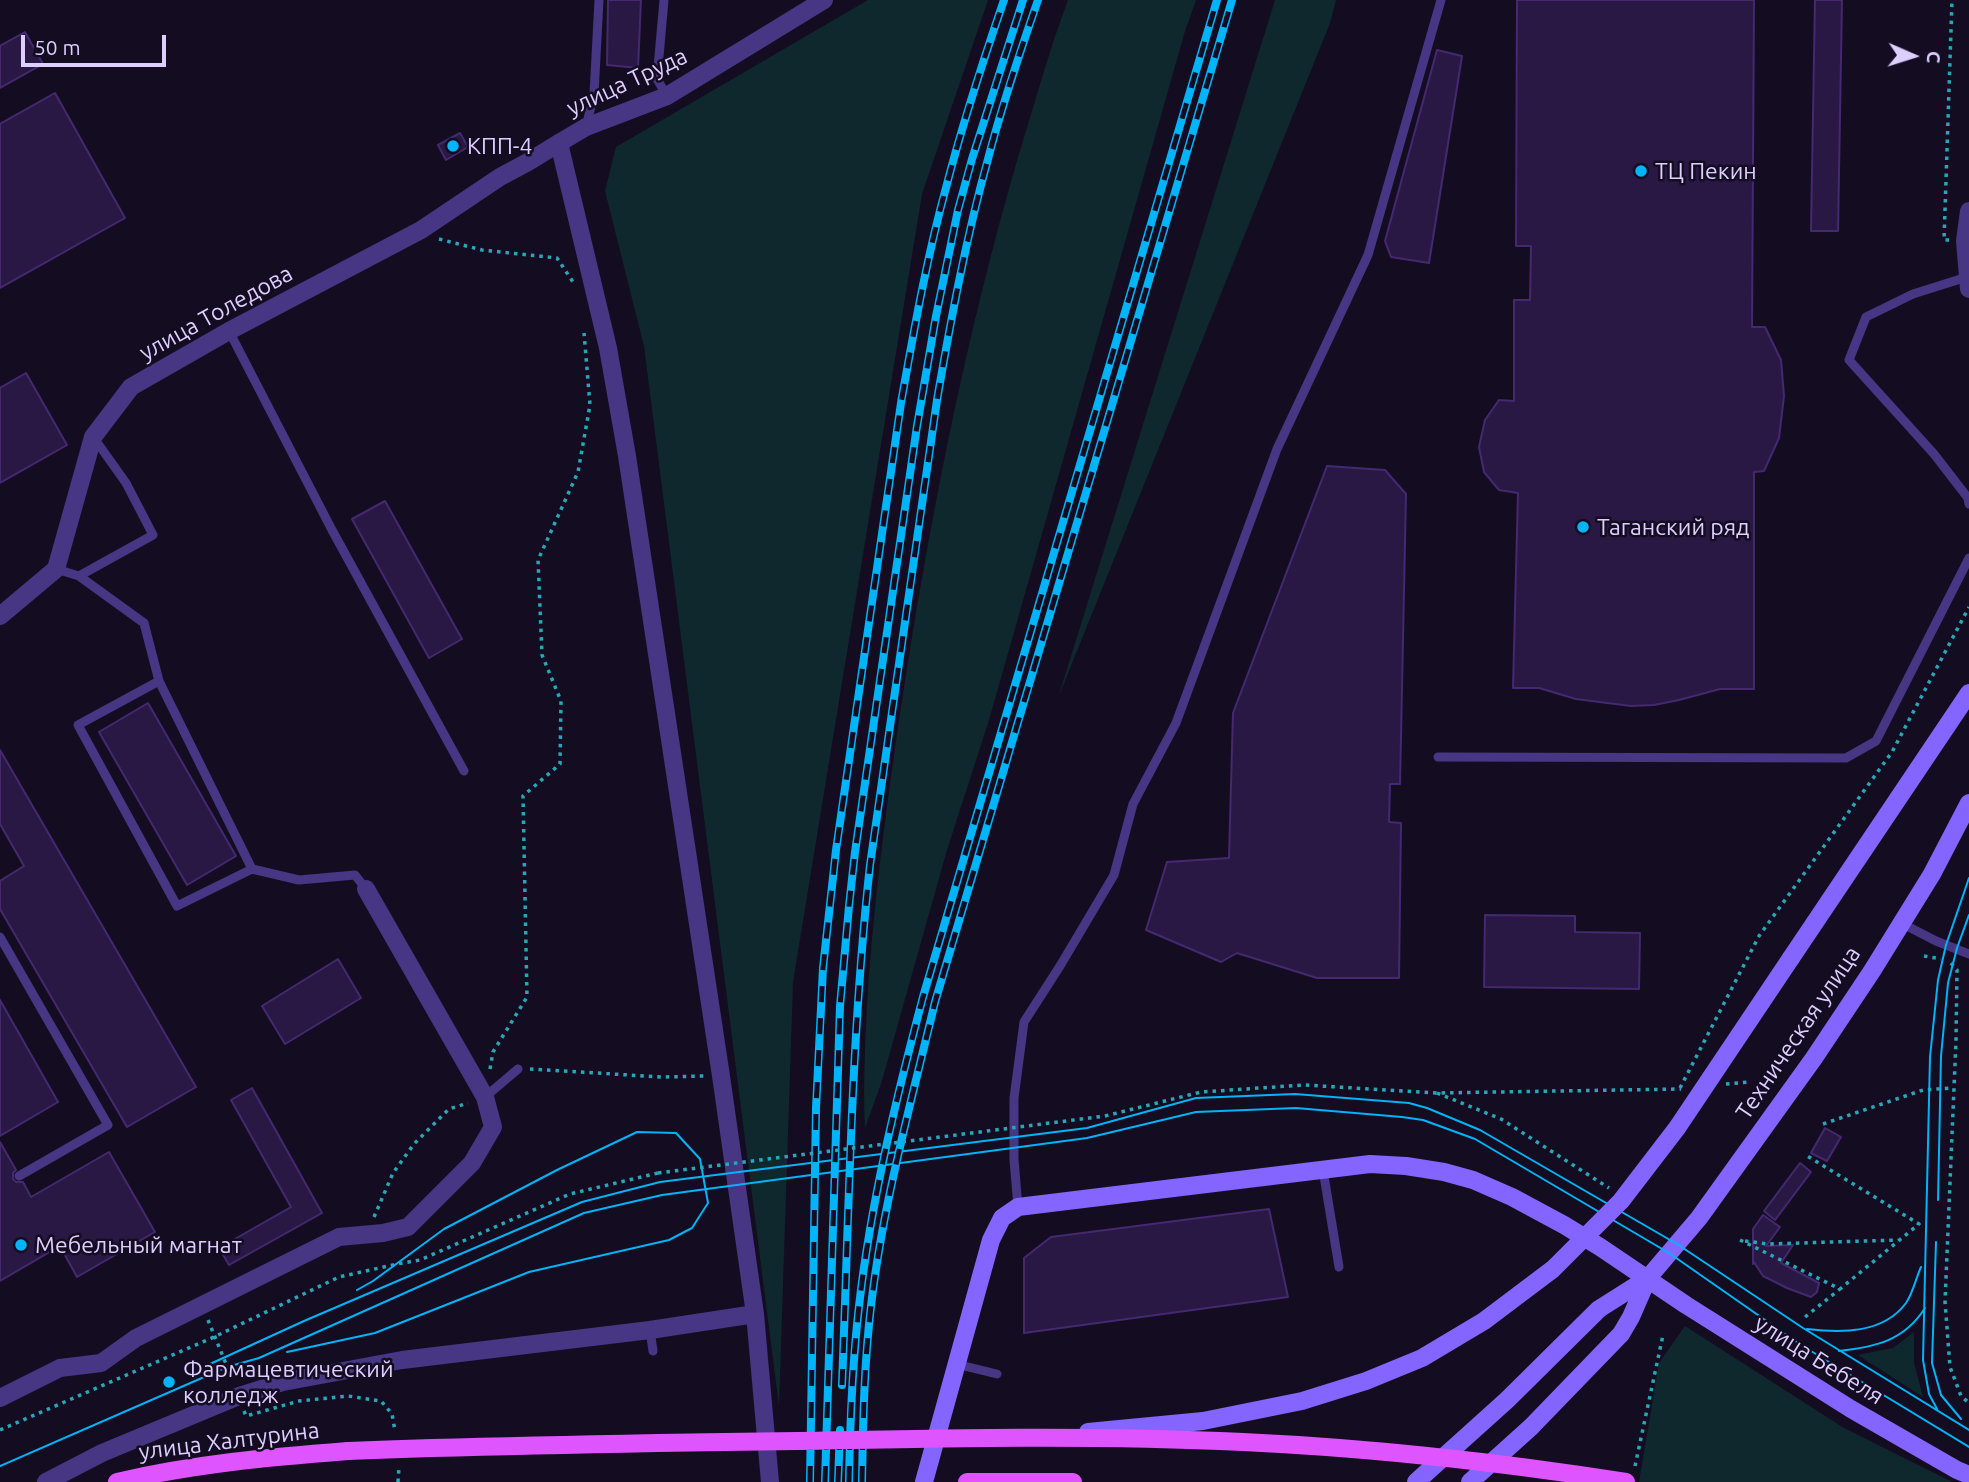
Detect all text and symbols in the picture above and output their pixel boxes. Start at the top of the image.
scale bar [24,21,170,65]
north arrow [1878,21,1948,91]
text: 50 m [34,35,81,59]
street label: улица Труда [562,42,692,122]
text: С [1923,50,1945,64]
place label: КПП-4 [467,132,532,160]
marker: КПП-4 [445,138,461,154]
place label: ТЦ Пекин [1655,157,1757,185]
marker: ТЦ Пекин [1633,163,1649,179]
street label: улица Толедова [135,259,297,367]
place label: Таганский ряд [1597,513,1750,541]
marker: Таганский ряд [1575,519,1591,535]
street label: Техническая улица [1730,941,1866,1125]
place label: Мебельный магнат [35,1231,242,1259]
marker: Мебельный магнат [13,1237,29,1253]
street label: улица Бебеля [1749,1309,1889,1411]
place label: Фармацевтический колледж [183,1355,394,1409]
marker: Фармацевтический колледж [161,1374,177,1390]
street label: улица Халтурина [137,1416,321,1466]

